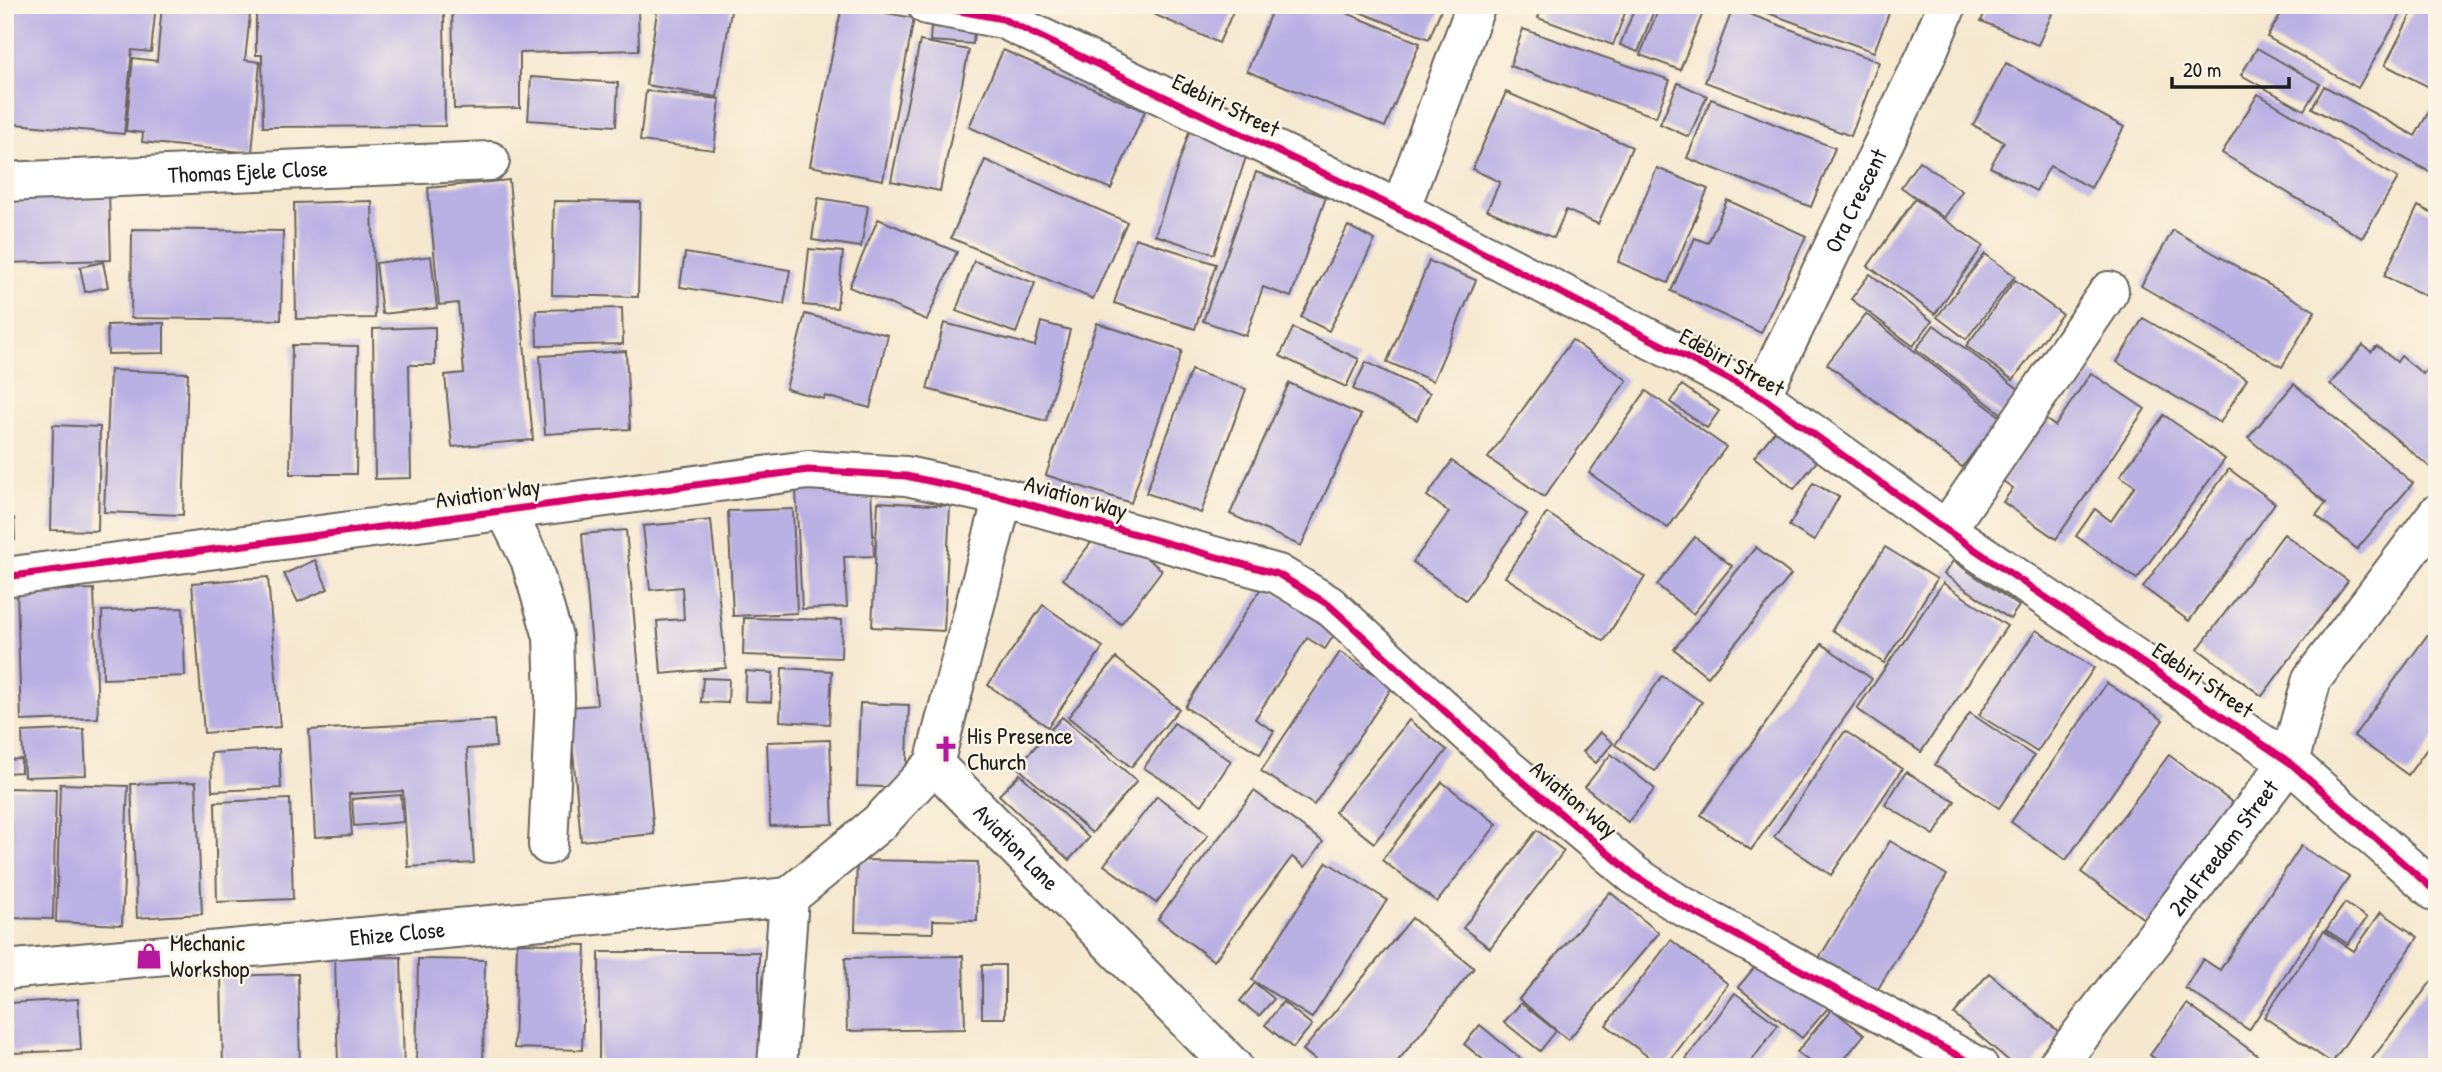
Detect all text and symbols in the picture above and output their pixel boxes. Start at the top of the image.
scale bar [2172,46,2290,90]
text: 20 m [2183,55,2221,84]
street label: Edebiri Street [1167,65,1286,144]
street label: Ora Crescent [1817,142,1894,258]
street label: Thomas Ejele Close [167,152,328,190]
street label: Edebiri Street [1674,320,1791,404]
street label: Aviation Way [1021,467,1131,526]
street label: Aviation Way [434,470,543,515]
street label: Edebiri Street [2147,634,2261,725]
place label: His Presence Church [967,720,1073,777]
church icon: His Presence Church [931,734,961,764]
street label: Aviation Way [1524,753,1625,845]
street label: 2nd Freedom Street [2161,772,2286,922]
street label: Aviation Lane [967,797,1066,897]
street label: Ehize Close [348,913,446,953]
place label: Mechanic Workshop [170,927,250,984]
shop icon: Mechanic Workshop [134,941,164,971]

